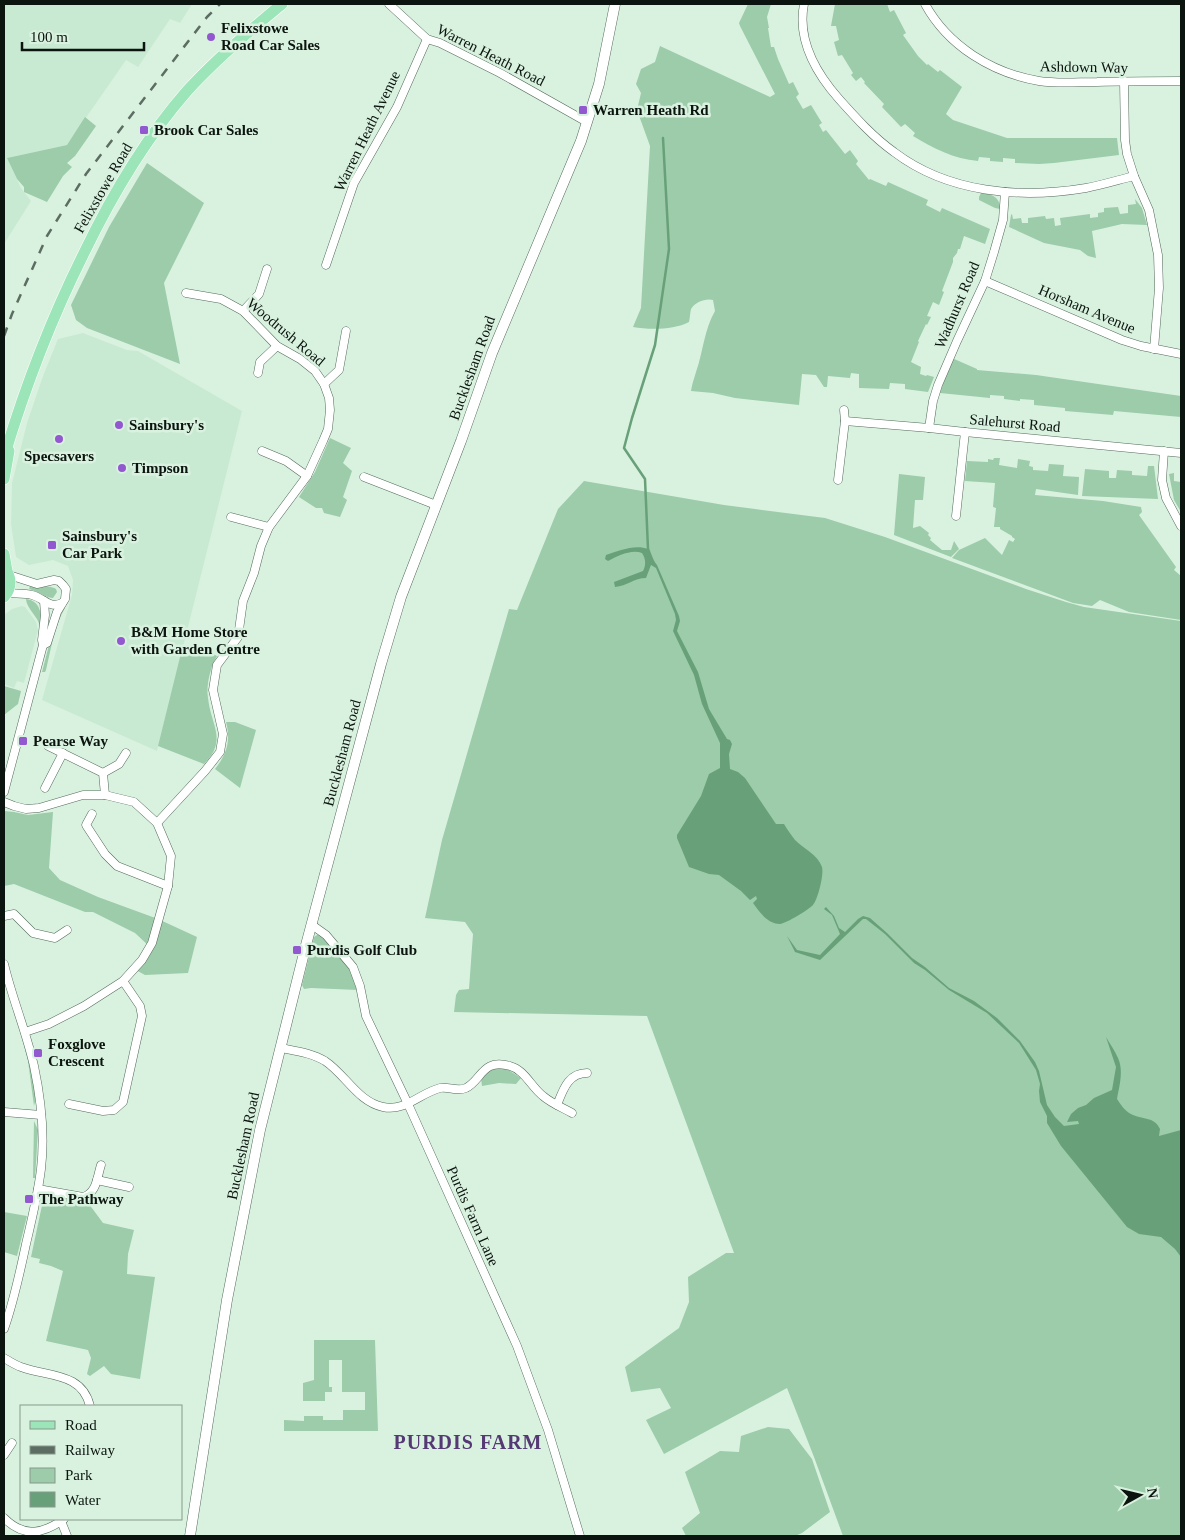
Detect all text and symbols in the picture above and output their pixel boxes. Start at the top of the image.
scale bar [22,20,145,52]
place label: Felixstowe Road Car Sales [221,20,320,53]
street label: Warren Heath Road [434,21,548,89]
text: 100 m [30,29,68,45]
marker: Felixstowe Road Car Sales [205,31,217,43]
street label: Ashdown Way [1040,58,1129,76]
street label: Warren Heath Avenue [331,68,403,194]
place label: Warren Heath Rd [593,102,709,118]
marker: Warren Heath Rd [577,104,589,116]
place label: Brook Car Sales [154,122,259,138]
marker: Brook Car Sales [138,124,150,136]
street label: Felixstowe Road [71,140,135,236]
street label: Wadhurst Road [932,259,983,351]
street label: Horsham Avenue [1036,281,1138,337]
street label: Woodrush Road [244,295,329,370]
street label: Bucklesham Road [446,313,498,422]
street label: Salehurst Road [969,411,1062,435]
place label: Sainsbury's [129,417,204,433]
marker: Sainsbury's [113,419,125,431]
marker: Specsavers [53,433,65,445]
place label: Specsavers [24,448,94,464]
place label: Timpson [132,460,189,476]
marker: Timpson [116,462,128,474]
place label: Sainsbury's Car Park [62,528,137,561]
marker: Sainsbury's Car Park [46,539,58,551]
place label: B&M Home Store with Garden Centre [131,624,260,657]
marker: B&M Home Store with Garden Centre [115,635,127,647]
street label: Bucklesham Road [320,698,364,808]
place label: Pearse Way [33,733,109,749]
marker: Pearse Way [17,735,29,747]
place label: Purdis Golf Club [307,942,417,958]
marker: Purdis Golf Club [291,944,303,956]
place label: Foxglove Crescent [48,1036,106,1069]
marker: Foxglove Crescent [32,1047,44,1059]
street label: Bucklesham Road [224,1090,262,1201]
street label: Purdis Farm Lane [444,1164,502,1269]
place label: The Pathway [39,1191,124,1207]
marker: The Pathway [23,1193,35,1205]
legend [20,1405,182,1520]
text: Road [65,1417,97,1433]
district label: PURDIS FARM [394,1431,542,1453]
text: Railway [65,1442,115,1458]
text: Park [65,1467,93,1483]
north arrow [1115,1470,1165,1520]
text: N [1144,1487,1161,1499]
text: Water [65,1492,100,1508]

